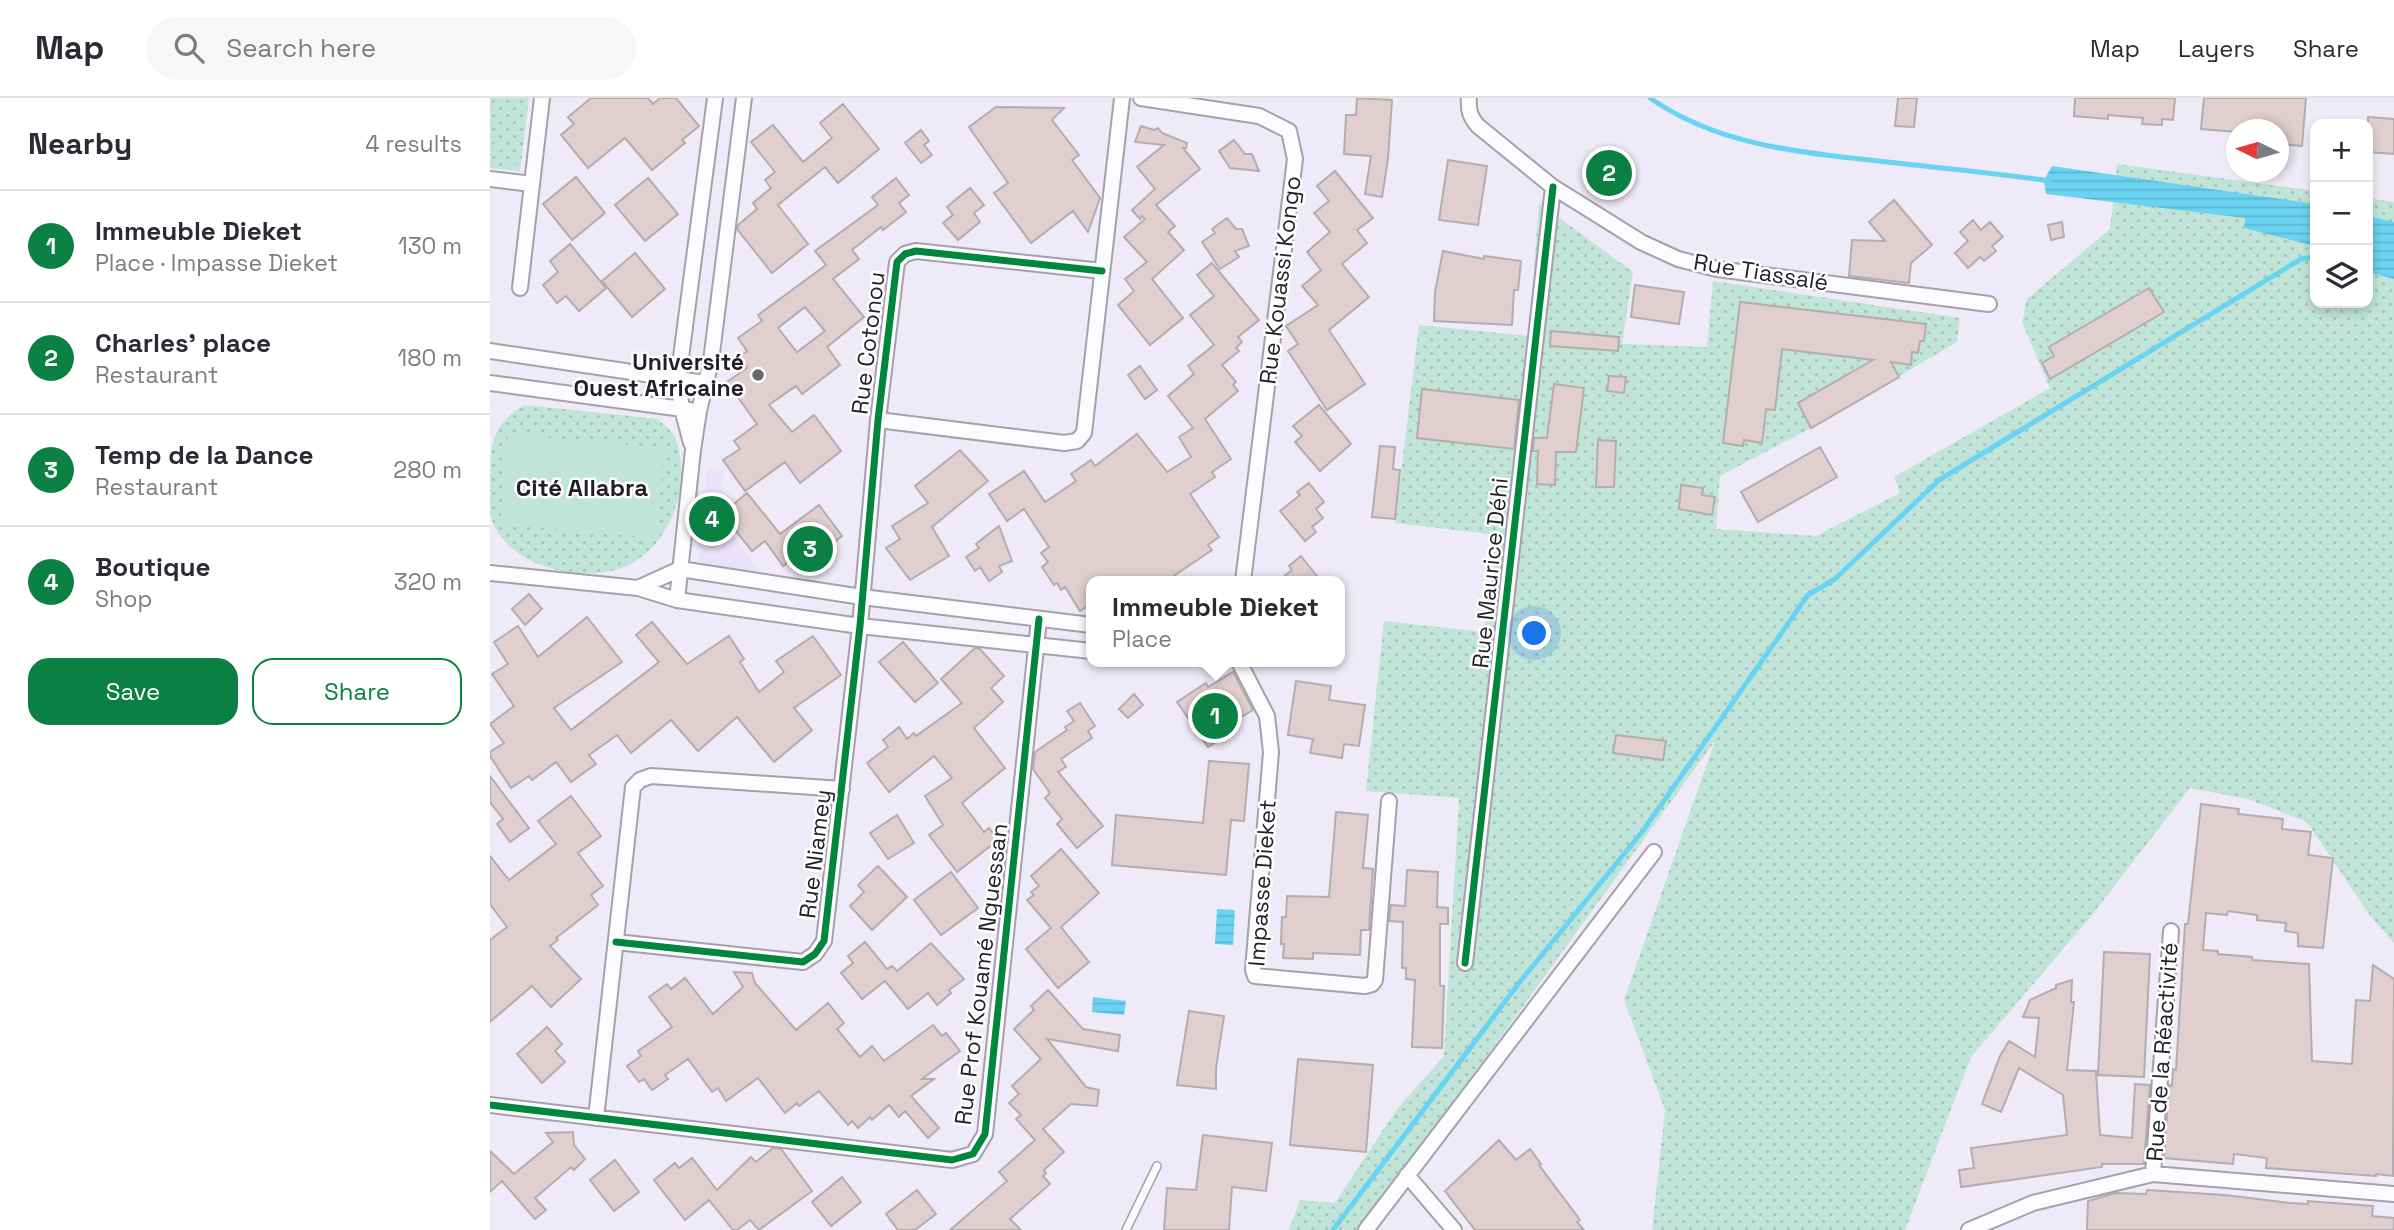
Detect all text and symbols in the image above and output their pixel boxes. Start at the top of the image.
search box [146,17,636,80]
text: Map [35,27,104,69]
icon: search [170,29,208,67]
text: Search here [226,31,376,65]
text: Map [2090,33,2140,64]
text: Layers [2178,33,2255,64]
text: Share [2293,33,2359,64]
north arrow [2226,119,2289,182]
map controls [2310,119,2373,308]
button: + [2310,119,2373,182]
text: Nearby [28,124,132,163]
text: 4 results [365,129,462,159]
pin: 2 [1586,147,1632,199]
street label: Rue Kouassi Kongo [1252,174,1308,386]
button: − [2310,182,2373,245]
text: Immeuble Dieket [95,214,302,248]
text: 1 [46,231,56,261]
text: 130 m [398,231,462,261]
button: layers [2310,245,2373,308]
street label: Rue Tiassalé [1691,247,1831,297]
text: Place · Impasse Dieket [95,248,338,278]
street label: Rue Cotonou [844,270,892,416]
text: Charles' place [95,326,271,360]
text: 2 [44,343,58,373]
text: 180 m [398,343,462,373]
place label: Université Ouest Africaine [574,347,744,403]
text: Restaurant [95,360,218,390]
marker: Université Ouest Africaine [750,367,766,383]
text: Temp de la Dance [95,438,314,472]
text: 3 [44,455,58,485]
text: 280 m [393,455,462,485]
text: Restaurant [95,472,218,502]
district label: Cité Allabra [516,472,648,503]
street label: Rue Maurice Déhi [1465,476,1515,670]
pin: 4 [689,493,735,545]
pin: 3 [787,523,833,575]
text: Boutique [95,550,211,584]
text: 4 [44,567,58,597]
text: 320 m [394,567,462,597]
popup [1086,576,1345,667]
text: Shop [95,584,152,614]
text: Immeuble Dieket [1112,590,1319,624]
your location [1517,616,1551,650]
text: Place [1112,624,1172,654]
button: Save [28,658,238,725]
button: Share [252,658,462,725]
pin: 1 [1192,690,1238,742]
street label: Rue Niamey [792,788,838,920]
street label: Impasse Dieket [1241,799,1283,967]
street label: Rue Prof Kouamé Nguessan [948,821,1014,1127]
street label: Rue de la Réactivité [2139,941,2185,1163]

